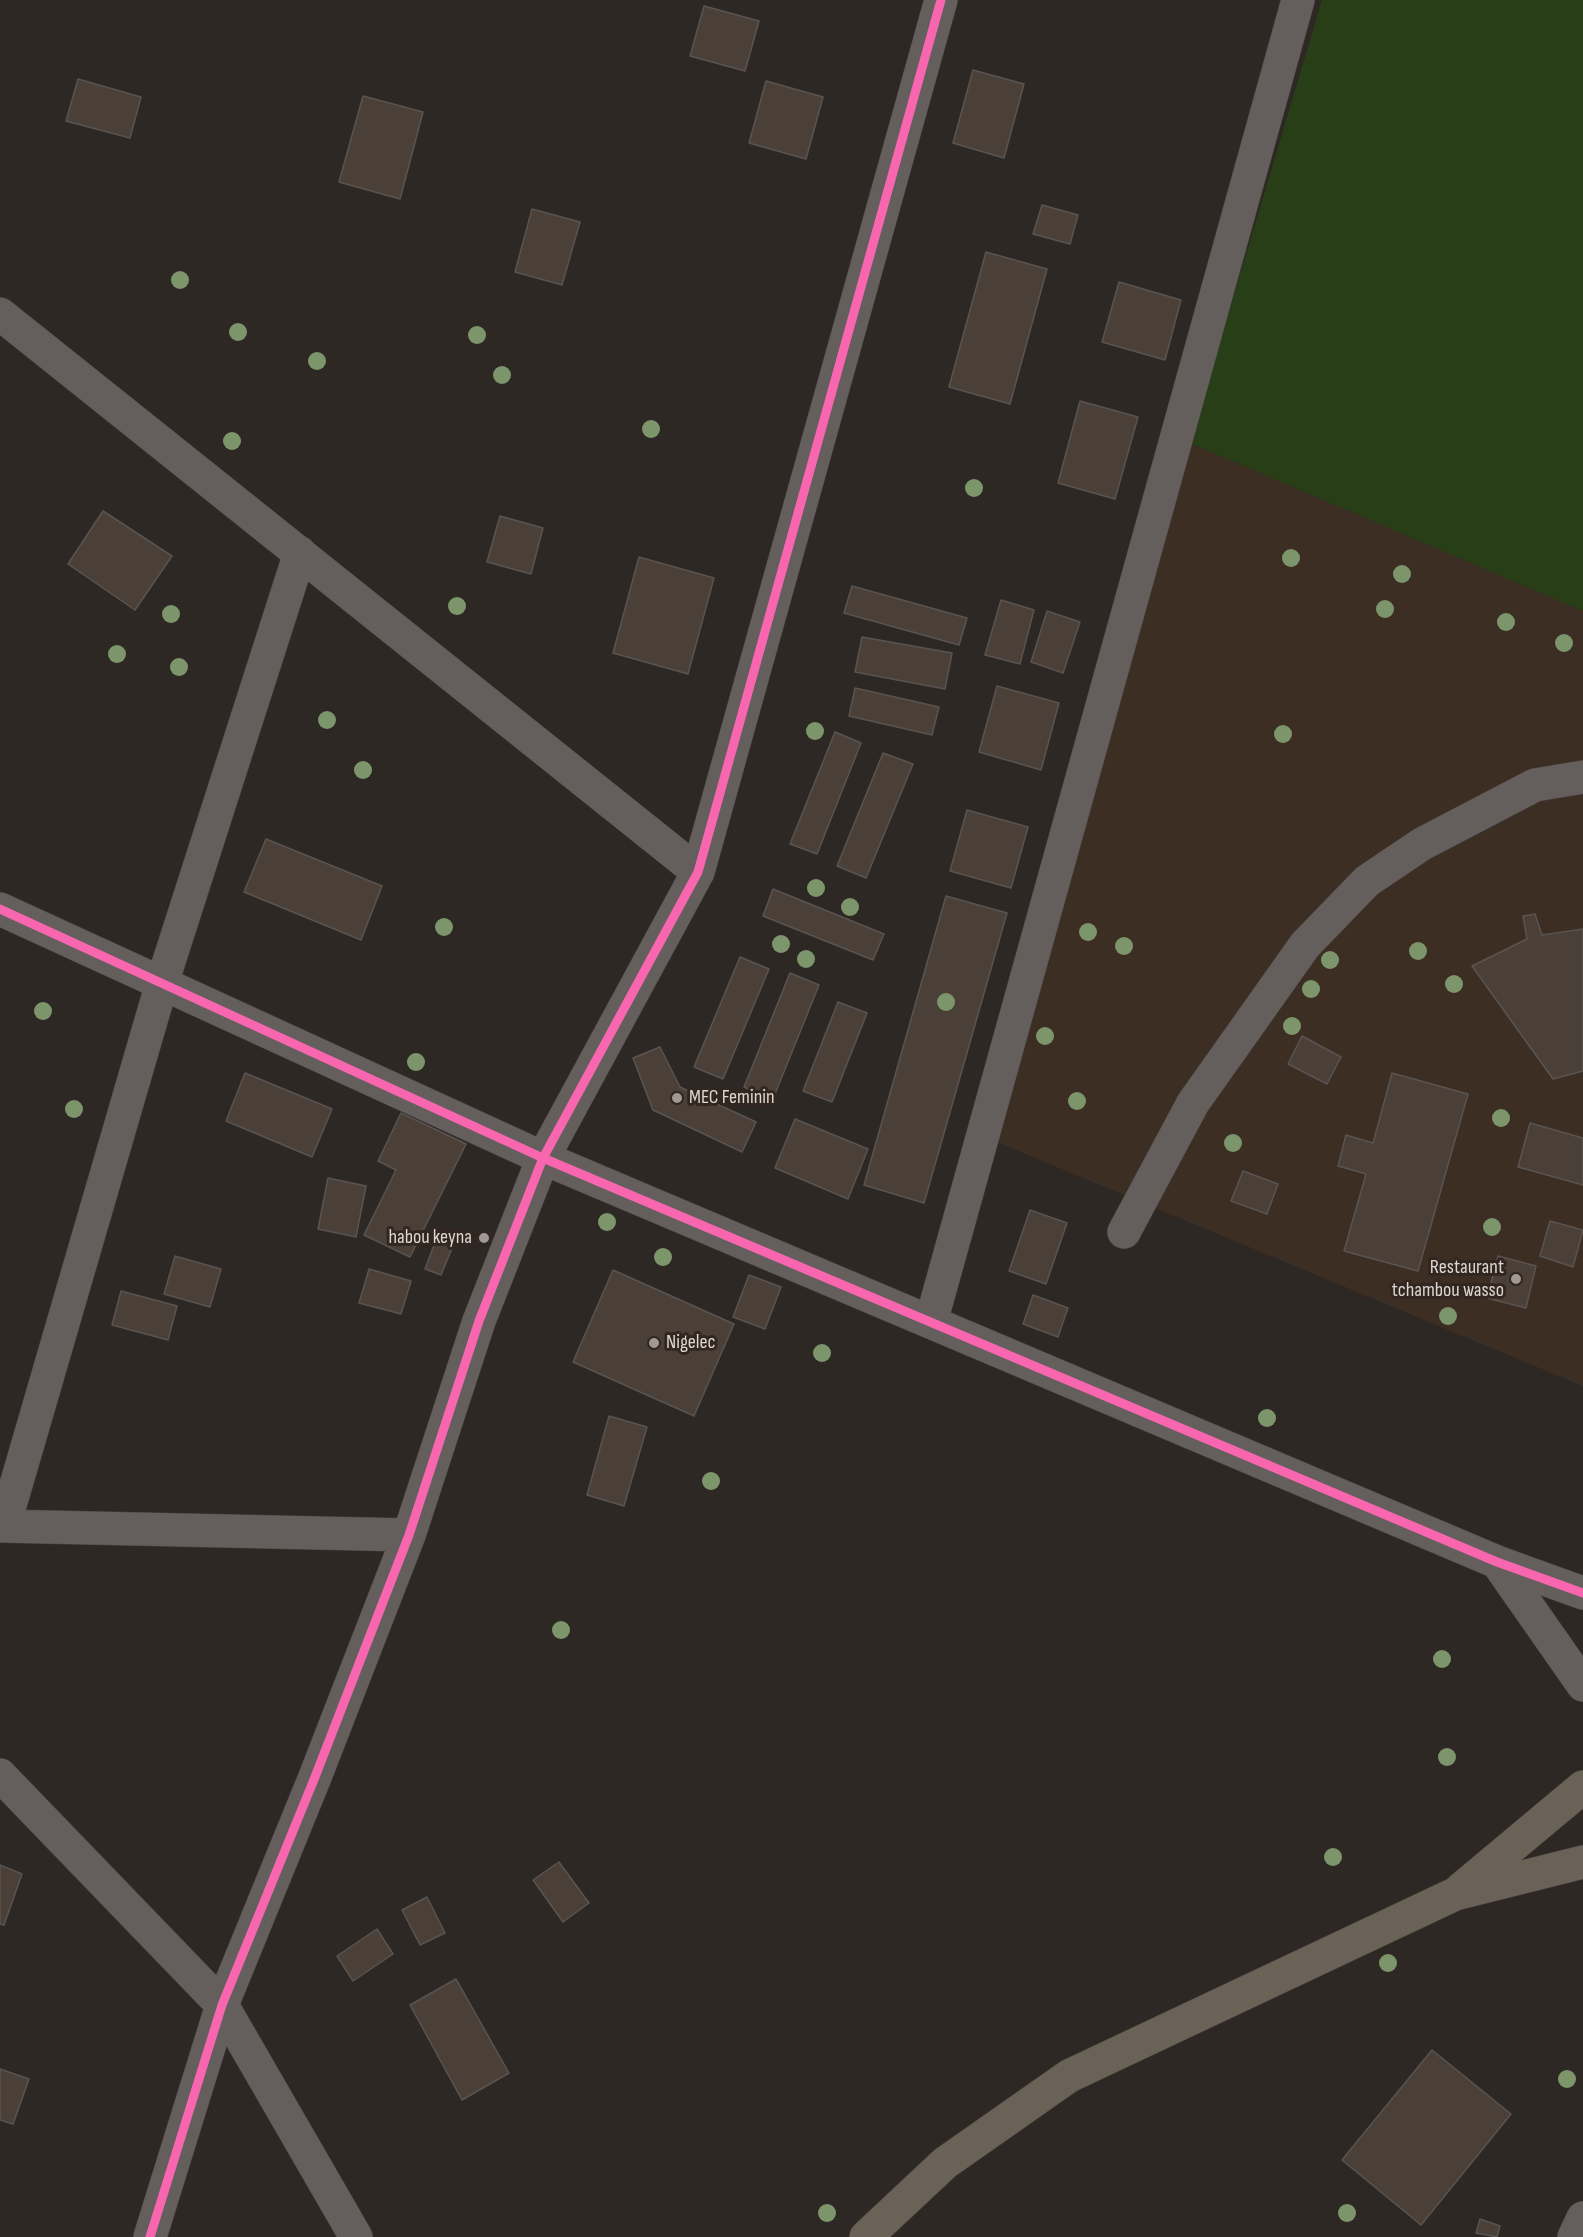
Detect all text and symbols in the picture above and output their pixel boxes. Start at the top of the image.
place label: MEC Feminin [689,1086,774,1110]
marker: MEC Feminin [670,1091,684,1105]
place label: habou keyna [388,1226,472,1250]
marker: habou keyna [477,1231,491,1245]
place label: Restaurant tchambou wasso [1392,1256,1504,1303]
marker: Restaurant tchambou wasso [1509,1272,1523,1286]
place label: Nigelec [666,1331,716,1355]
marker: Nigelec [647,1336,661,1350]

